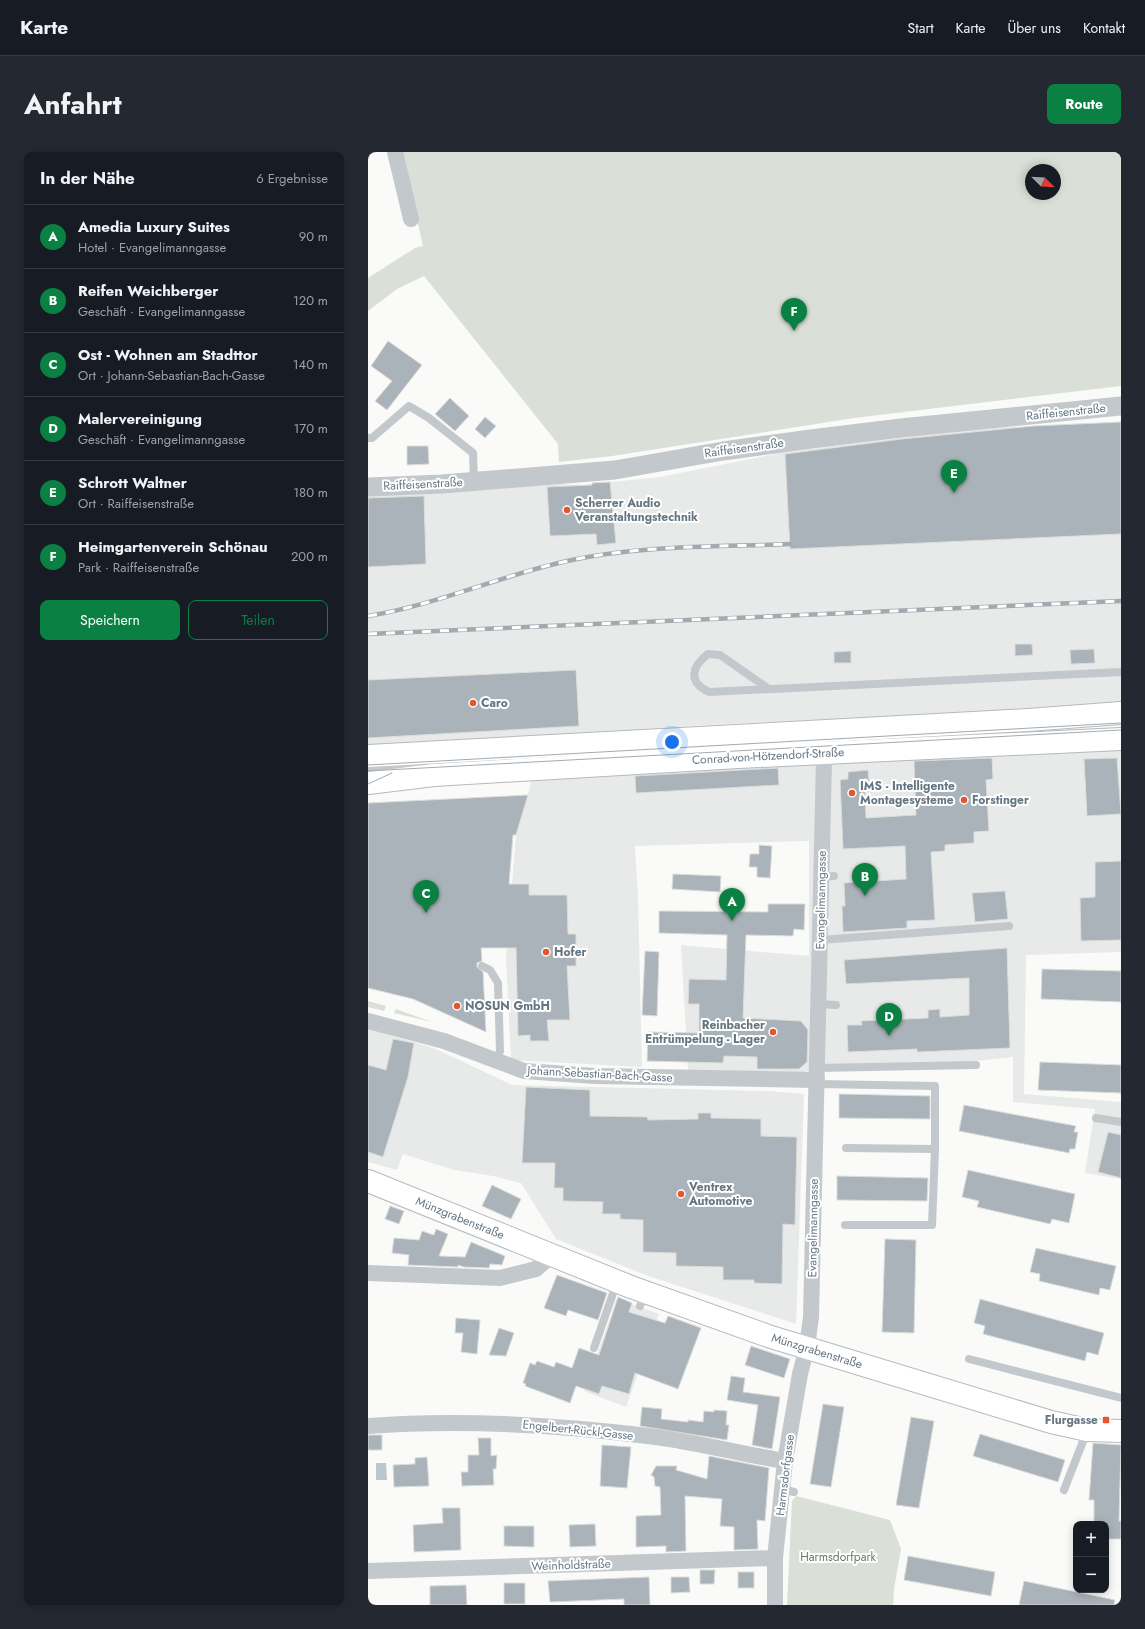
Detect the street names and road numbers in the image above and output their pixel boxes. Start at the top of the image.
street label: Raiffeisenstraße [1025,399,1107,425]
street label: Raiffeisenstraße [703,434,785,462]
street label: Raiffeisenstraße [383,473,463,495]
street label: Conrad-von-Hötzendorf-Straße [691,743,845,769]
street label: Evangelimanngasse [811,850,831,950]
street label: Johann-Sebastian-Bach-Gasse [525,1061,673,1087]
street label: Evangelimanngasse [803,1178,823,1278]
street label: Münzgrabenstraße [413,1192,507,1244]
street label: Münzgrabenstraße [769,1329,865,1373]
street label: Engelbert-Rückl-Gasse [522,1415,634,1445]
street label: Harmsdorfgasse [771,1433,799,1517]
street label: Weinholdstraße [531,1555,611,1575]

